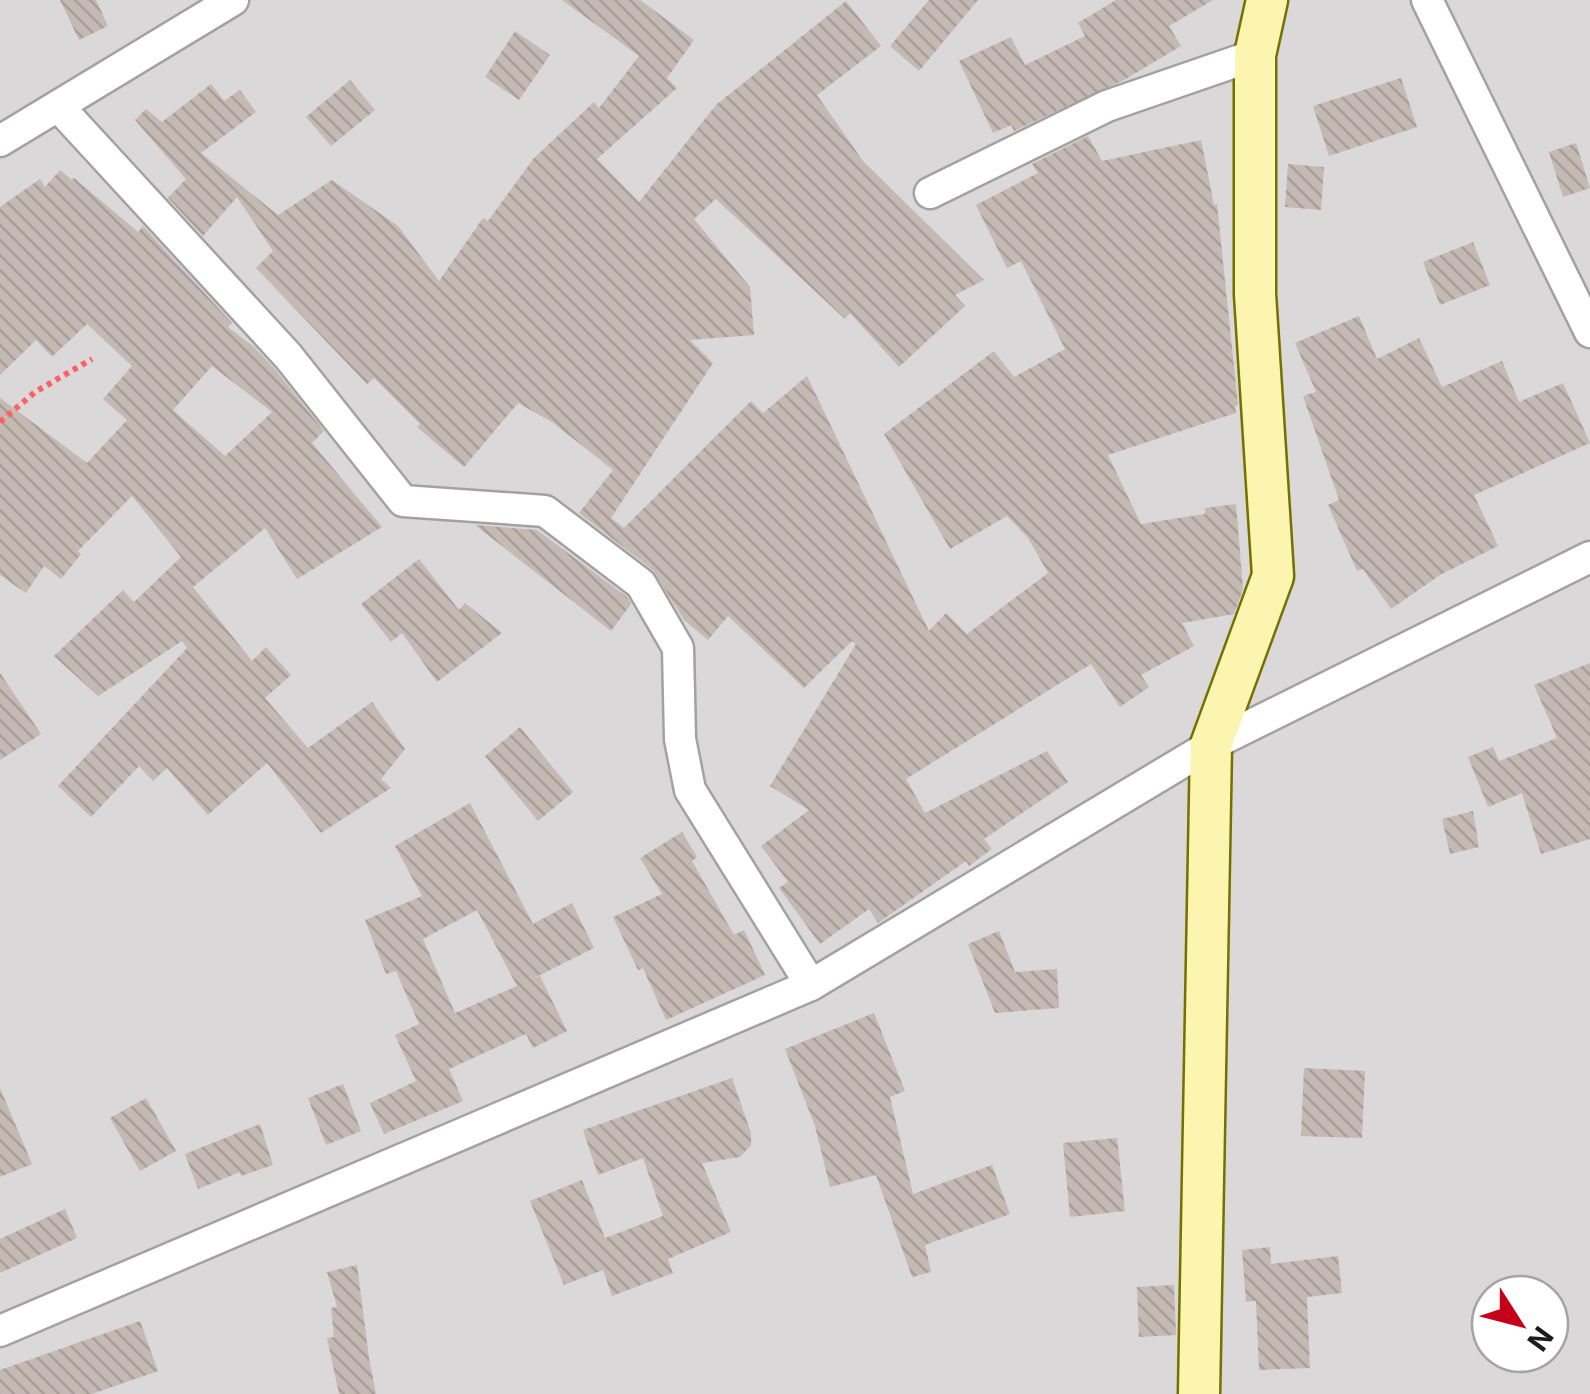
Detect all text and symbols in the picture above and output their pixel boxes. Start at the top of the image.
north arrow [1470,1274,1570,1374]
text: N [1520,1320,1560,1357]

